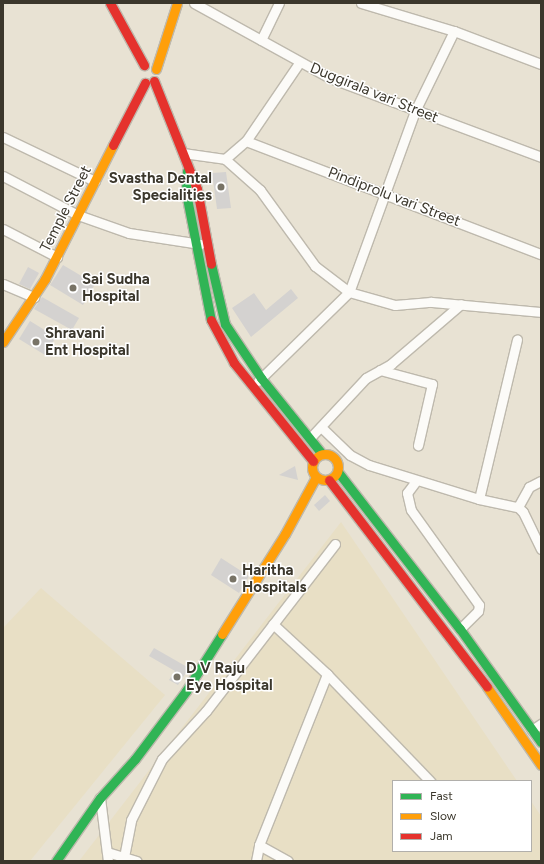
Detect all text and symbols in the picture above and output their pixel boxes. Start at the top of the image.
street label: Duggirala vari Street [307,59,441,127]
street label: Temple Street [37,163,95,255]
street label: Pindiprolu vari Street [325,163,463,231]
place label: Svastha Dental Specialities [109,169,212,204]
marker: Svastha Dental Specialities [215,181,227,193]
place label: Sai Sudha Hospital [82,270,150,305]
marker: Sai Sudha Hospital [67,282,79,294]
place label: Shravani Ent Hospital [45,324,129,359]
marker: Shravani Ent Hospital [30,336,42,348]
place label: Haritha Hospitals [242,561,306,596]
marker: Haritha Hospitals [227,573,239,585]
place label: D V Raju Eye Hospital [186,659,273,694]
marker: D V Raju Eye Hospital [171,671,183,683]
legend [392,780,532,852]
text: Fast [430,789,453,803]
text: Slow [430,809,456,823]
text: Jam [430,829,453,843]

